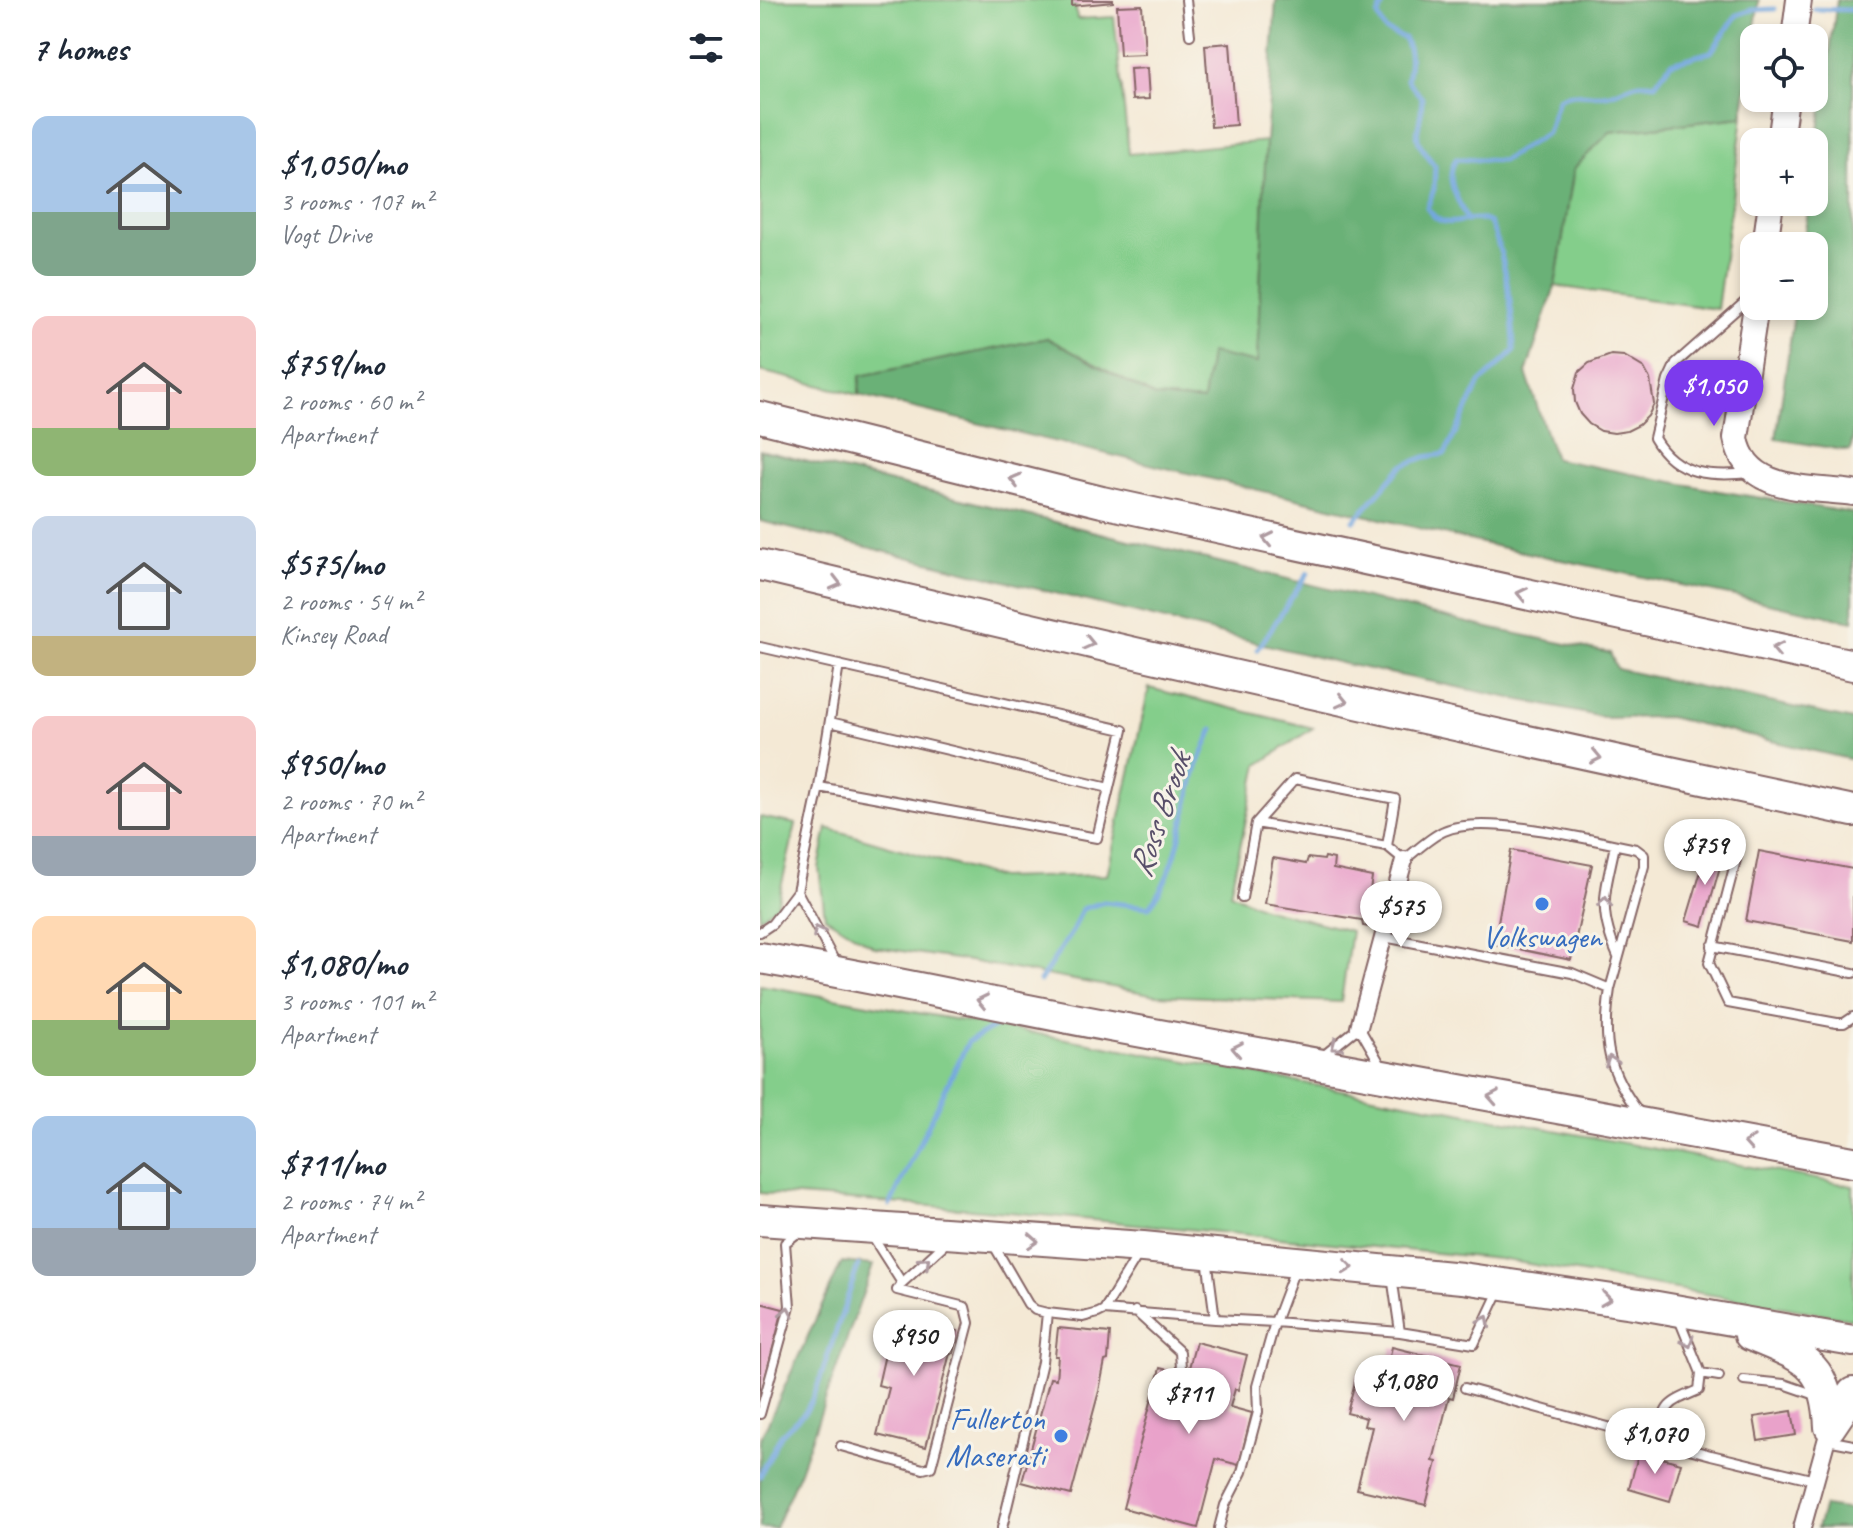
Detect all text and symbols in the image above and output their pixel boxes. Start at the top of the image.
map controls [1740,24,1828,320]
button: locate [1740,24,1828,112]
icon: filters [684,26,728,70]
text: 7 homes [32,27,128,70]
button: + [1740,128,1828,216]
text: $1,050/mo [280,142,406,185]
icon: home [96,148,192,244]
text: 3 rooms · 107 m² [280,185,432,218]
text: Vogt Drive [280,218,372,251]
button: − [1740,232,1828,320]
text: $759/mo [280,342,384,385]
icon: home [96,348,192,444]
pin: $1,050 [1649,360,1779,428]
text: $1,050 [1682,369,1746,402]
text: 2 rooms · 60 m² [280,385,421,418]
text: Apartment [280,418,376,451]
one-way arrow [1009,473,1023,490]
one-way arrow [1262,531,1276,548]
text: $575/mo [280,542,384,585]
icon: home [96,548,192,644]
one-way arrow [828,574,842,591]
text: 2 rooms · 54 m² [280,585,421,618]
one-way arrow [1516,586,1530,603]
text: Kinsey Road [280,618,387,651]
one-way arrow [1081,634,1095,651]
one-way arrow [1770,641,1784,658]
one-way arrow [1335,692,1349,709]
text: $950/mo [280,742,384,785]
water label: Ross Brook [1118,742,1202,882]
icon: home [96,748,192,844]
one-way arrow [1589,748,1603,765]
text: 2 rooms · 70 m² [280,785,421,818]
text: Apartment [280,818,376,851]
pin: $759 [1658,819,1752,887]
text: $759 [1682,828,1728,861]
pin: $575 [1354,881,1448,949]
text: $575 [1378,890,1424,923]
marker: Volkswagen [1533,895,1551,913]
one-way arrow [1597,895,1614,908]
place label: Volkswagen [1482,916,1603,957]
one-way arrow [813,925,828,940]
text: $1,080/mo [280,942,407,985]
icon: home [96,948,192,1044]
text: 3 rooms · 101 m² [280,985,432,1018]
one-way arrow [975,993,988,1010]
text: Apartment [280,1018,376,1051]
one-way arrow [1330,1036,1345,1050]
one-way arrow [1230,1042,1244,1059]
one-way arrow [1605,1055,1621,1069]
one-way arrow [1486,1089,1500,1106]
one-way arrow [1742,1135,1755,1152]
text: $711/mo [280,1142,385,1185]
icon: home [96,1148,192,1244]
text: 2 rooms · 74 m² [280,1185,421,1218]
text: Apartment [280,1218,376,1251]
one-way arrow [1027,1232,1040,1249]
one-way arrow [915,1258,930,1272]
one-way arrow [1342,1258,1355,1275]
one-way arrow [1599,1290,1613,1307]
one-way arrow [778,1305,795,1319]
pin: $950 [867,1310,961,1378]
one-way arrow [1475,1314,1491,1329]
text: $950 [891,1319,937,1352]
one-way arrow [1679,1334,1695,1348]
pin: $1,080 [1339,1355,1469,1423]
text: $1,080 [1372,1364,1436,1397]
pin: $711 [1142,1368,1236,1436]
text: $711 [1166,1377,1212,1410]
place label: Fullerton Maserati [945,1398,1049,1476]
pin: $1,070 [1590,1408,1720,1476]
text: $1,070 [1623,1417,1687,1450]
marker: Fullerton Maserati [1052,1427,1070,1445]

